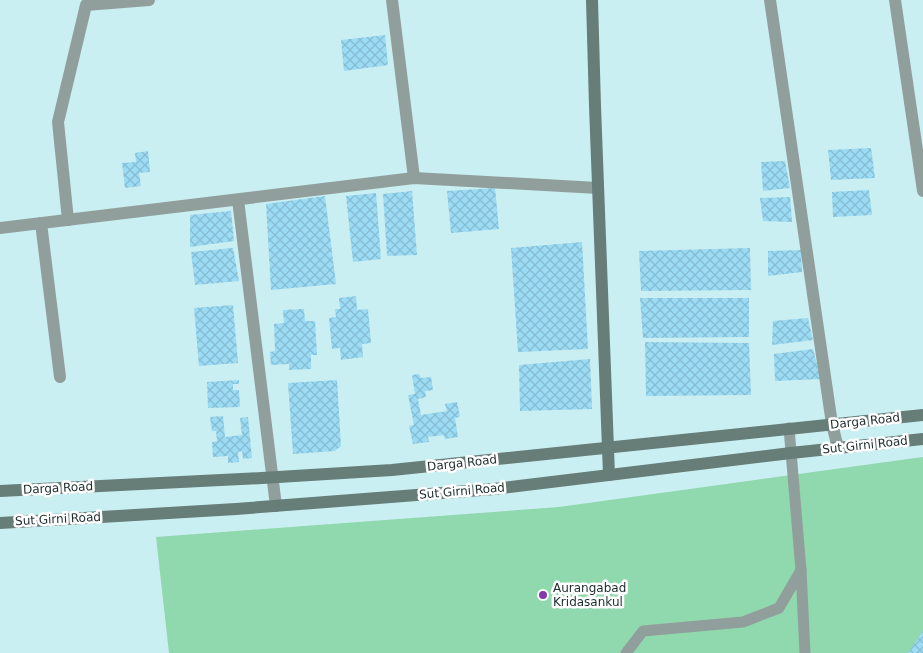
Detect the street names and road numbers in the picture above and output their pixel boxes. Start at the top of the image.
street label: Darga Road [829,410,901,432]
street label: Sut Girni Road [822,434,908,456]
street label: Darga Road [426,452,498,474]
street label: Darga Road [23,479,93,497]
street label: Sut Girni Road [419,480,505,502]
street label: Sut Girni Road [15,510,101,528]

